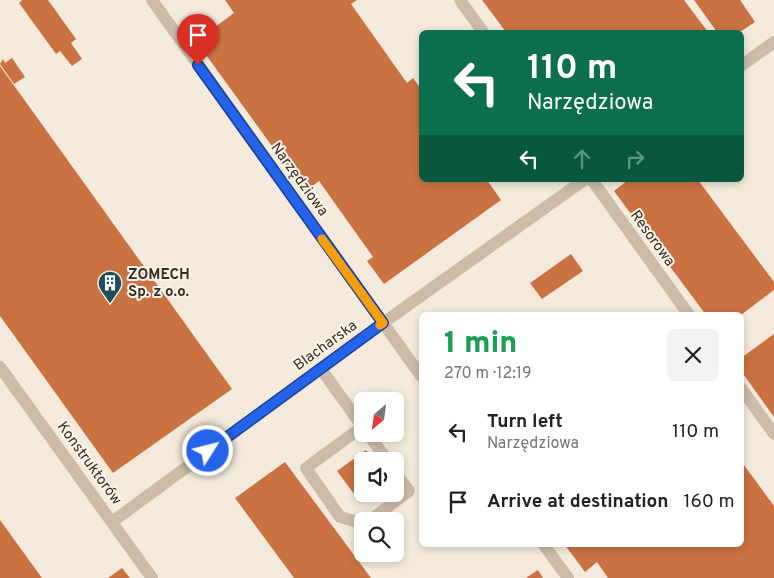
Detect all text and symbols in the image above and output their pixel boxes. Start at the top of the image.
pin [177,14,219,65]
icon: arrive [184,21,212,49]
text: 110 m [527,47,617,91]
icon: left [444,50,509,115]
text: Narzędziowa [527,90,653,117]
street label: Narzędziowa [266,139,332,220]
icon: left [515,145,543,173]
icon: ahead [568,145,596,173]
icon: right [621,145,649,173]
street label: Resorowa [625,207,679,271]
place label: ZOMECH Sp. z o.o. [128,266,190,302]
building icon: ZOMECH Sp. z o.o. [97,270,123,304]
street label: Blacharska [290,317,361,376]
text: 1 min [444,326,517,363]
button: close [667,329,719,381]
text: 270 m · 12:19 [444,364,532,384]
north arrow [354,392,404,442]
map controls [354,392,404,562]
text: Turn left [487,410,563,434]
street label: Konstruktorów [52,418,126,510]
icon: left [444,418,472,446]
text: 110 m [672,420,719,444]
position arrow [181,424,233,476]
text: Narzędziowa [487,434,579,454]
button: sound [354,452,404,502]
icon: arrive [444,488,472,516]
text: Arrive at destination [487,490,668,514]
text: 160 m [683,490,735,514]
button: search [354,512,404,562]

